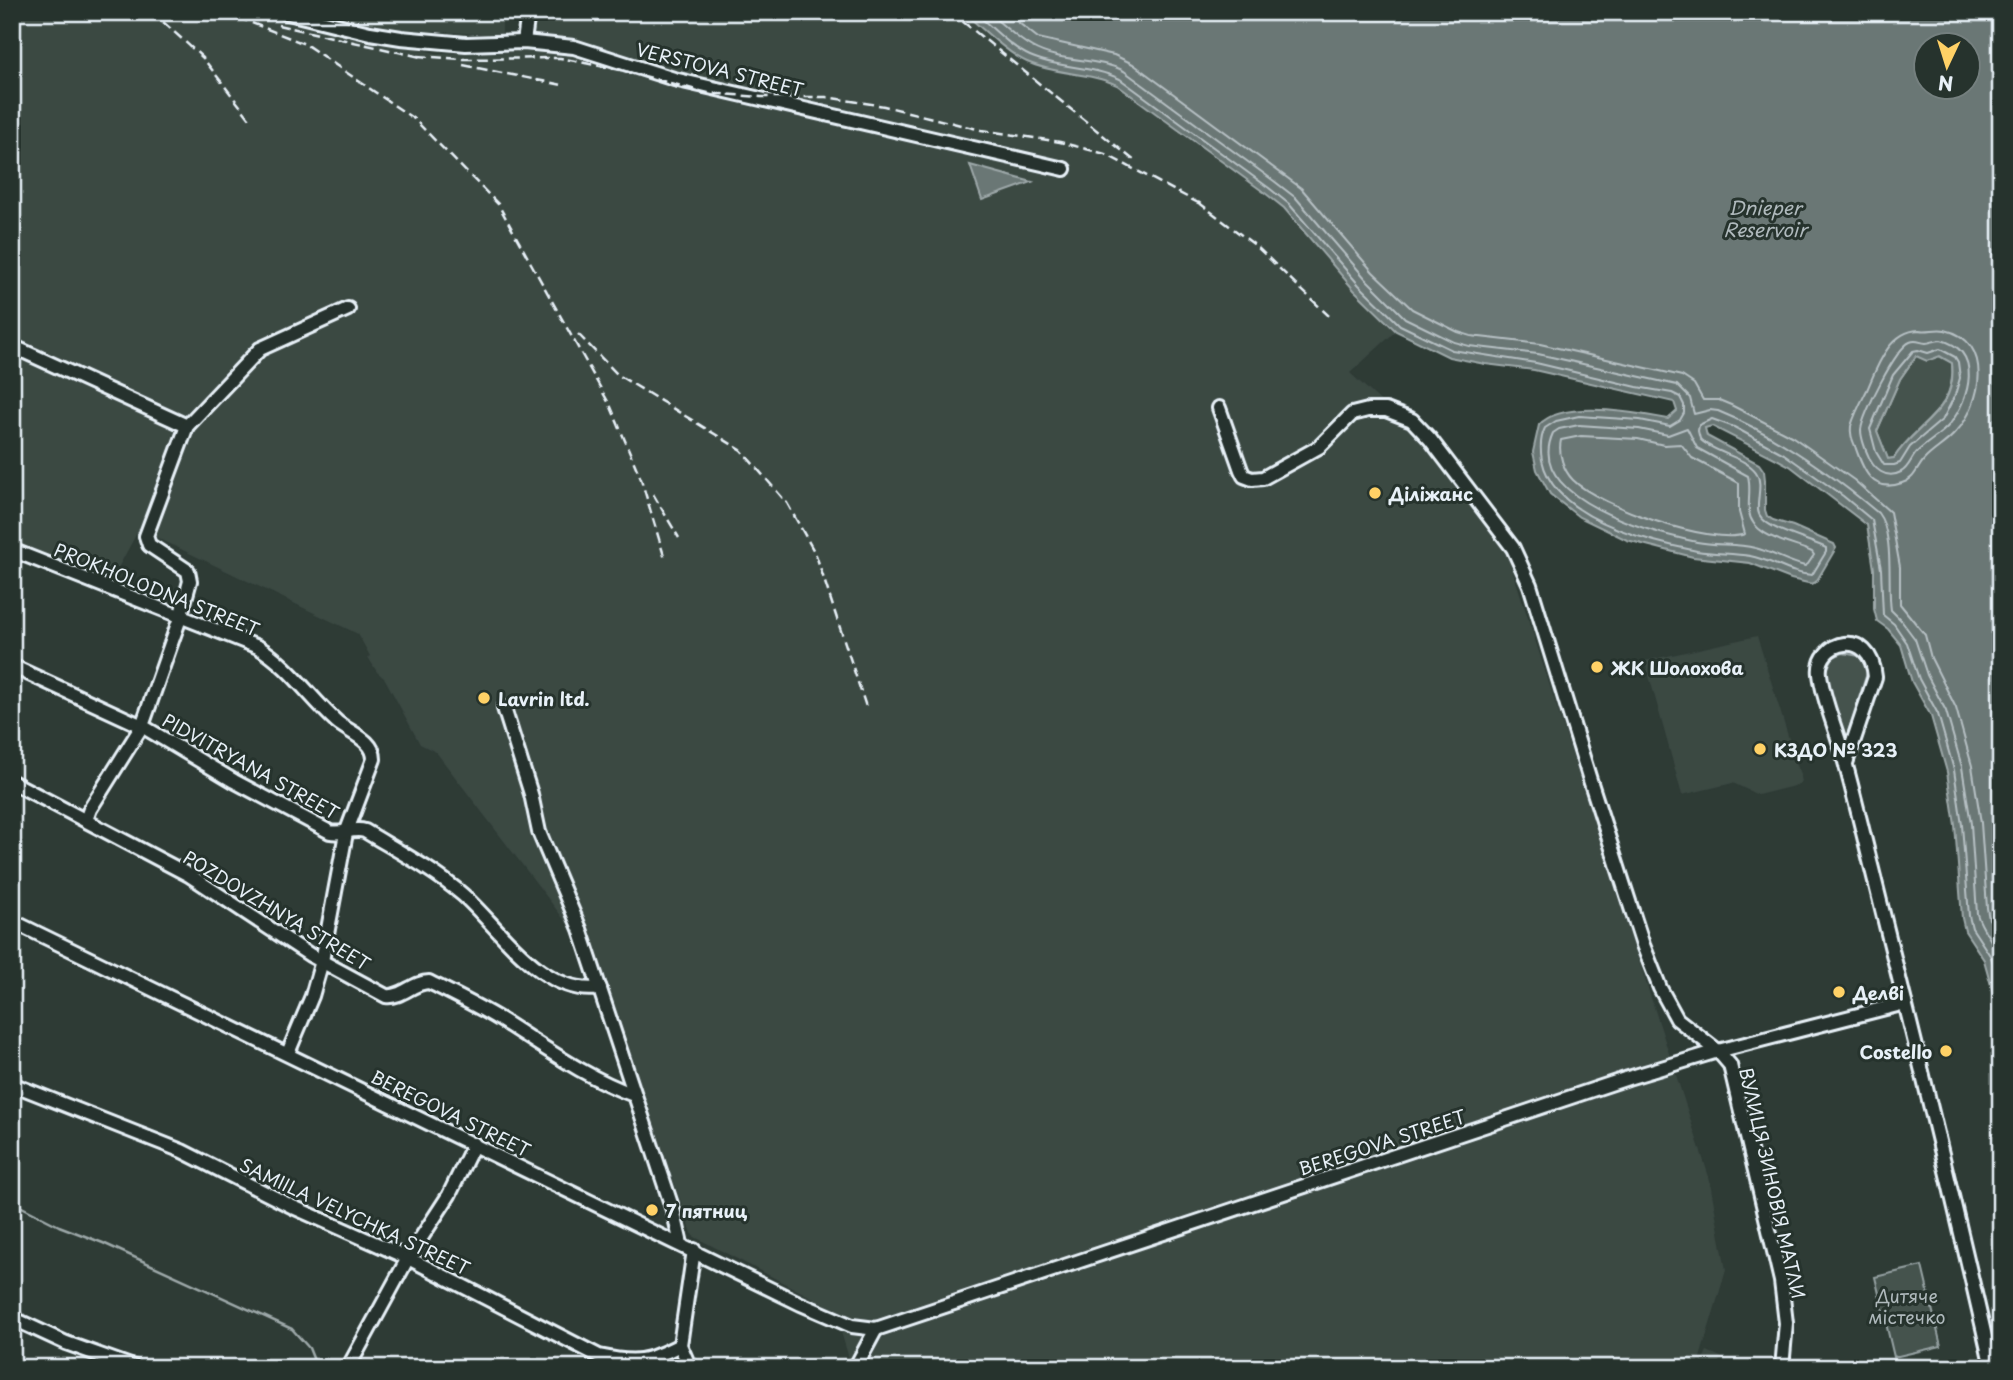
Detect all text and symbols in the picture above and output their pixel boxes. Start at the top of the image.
north arrow [1912,32,1982,102]
street label: VERSTOVA STREET [634,35,807,103]
text: N [1937,69,1954,98]
water label: Dnieper Reservoir [1723,193,1809,243]
place label: Діліжанс [1388,480,1473,507]
marker: Діліжанс [1367,485,1383,501]
street label: PROKHOLODNA STREET [50,535,264,643]
place label: ЖК Шолохова [1610,654,1744,681]
marker: ЖК Шолохова [1589,659,1605,675]
place label: Lavrin ltd. [498,685,590,712]
marker: Lavrin ltd. [476,690,492,706]
street label: PIDVITRYANA STREET [158,706,345,826]
place label: КЗДО № 323 [1774,736,1897,763]
marker: КЗДО № 323 [1752,741,1768,757]
street label: POZDOVZHNYA STREET [178,843,376,977]
place label: Делві [1852,979,1904,1006]
marker: Делві [1831,984,1847,1000]
place label: Costello [1859,1038,1932,1065]
marker: Costello [1938,1043,1954,1059]
street label: BEREGOVA STREET [367,1063,536,1164]
street label: ВУЛИЦЯ ЗИНОВІЯ МАТЛИ [1733,1065,1813,1301]
street label: BEREGOVA STREET [1295,1102,1470,1182]
street label: SAMIILA VELYCHKA STREET [235,1151,475,1282]
place label: 7 пятниц [666,1197,748,1224]
marker: 7 пятниц [644,1202,660,1218]
park label: Дитяче містечко [1868,1282,1946,1330]

